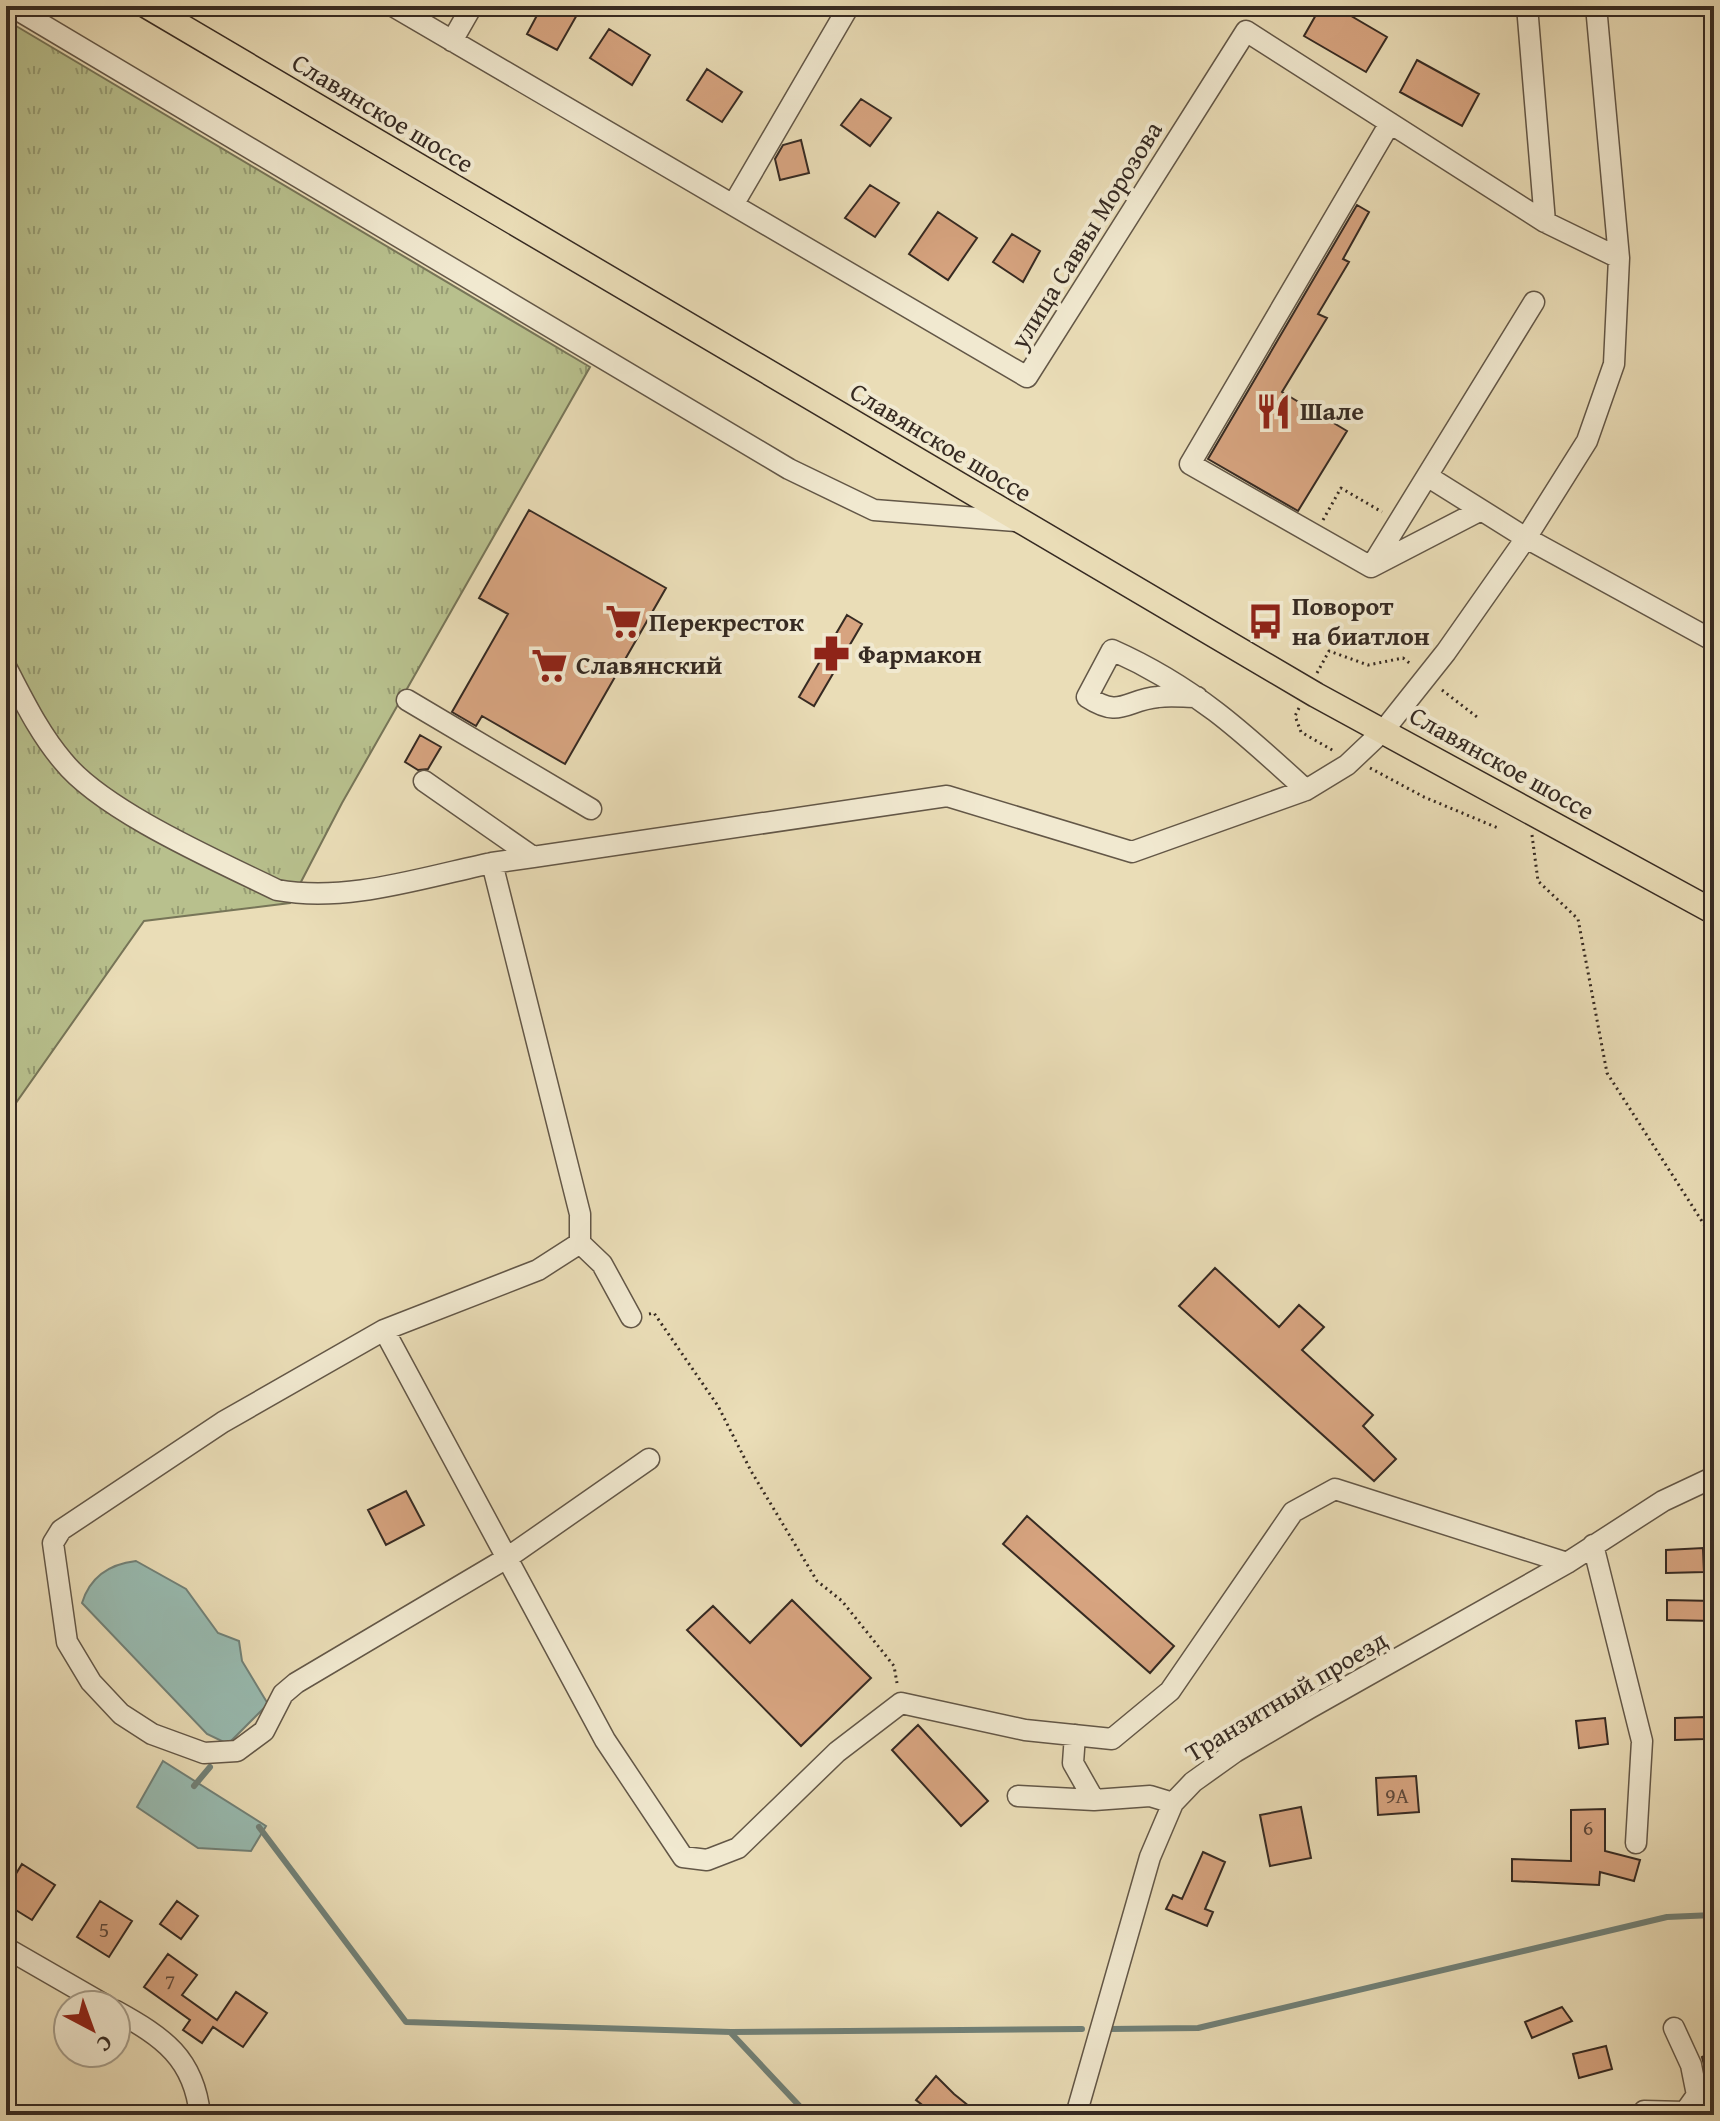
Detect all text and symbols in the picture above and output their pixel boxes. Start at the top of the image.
street label: Славянское шоссе [285,43,482,182]
street label: улица Саввы Морозова [999,113,1172,357]
street label: Славянское шоссе [843,372,1040,511]
place label: Шале [1300,391,1364,430]
restaurant icon: Шале [1255,392,1293,430]
place label: Поворот на биатлон [1292,586,1430,655]
place label: Перекресток [649,602,804,641]
bus stop icon: Поворот на биатлон [1247,602,1285,640]
supermarket icon: Перекресток [604,603,642,641]
place label: Фармакон [858,634,982,673]
pharmacy icon: Фармакон [813,635,851,673]
place label: Славянский [576,645,722,684]
supermarket icon: Славянский [531,646,569,684]
street label: Славянское шоссе [1403,696,1602,830]
street label: Транзитный проезд [1177,1620,1394,1771]
house number: 9А [1385,1779,1410,1811]
house number: 6 [1583,1811,1593,1843]
house number: 5 [99,1913,109,1945]
house number: 7 [165,1965,175,1997]
north arrow [52,1989,132,2069]
text: С [90,2028,120,2060]

